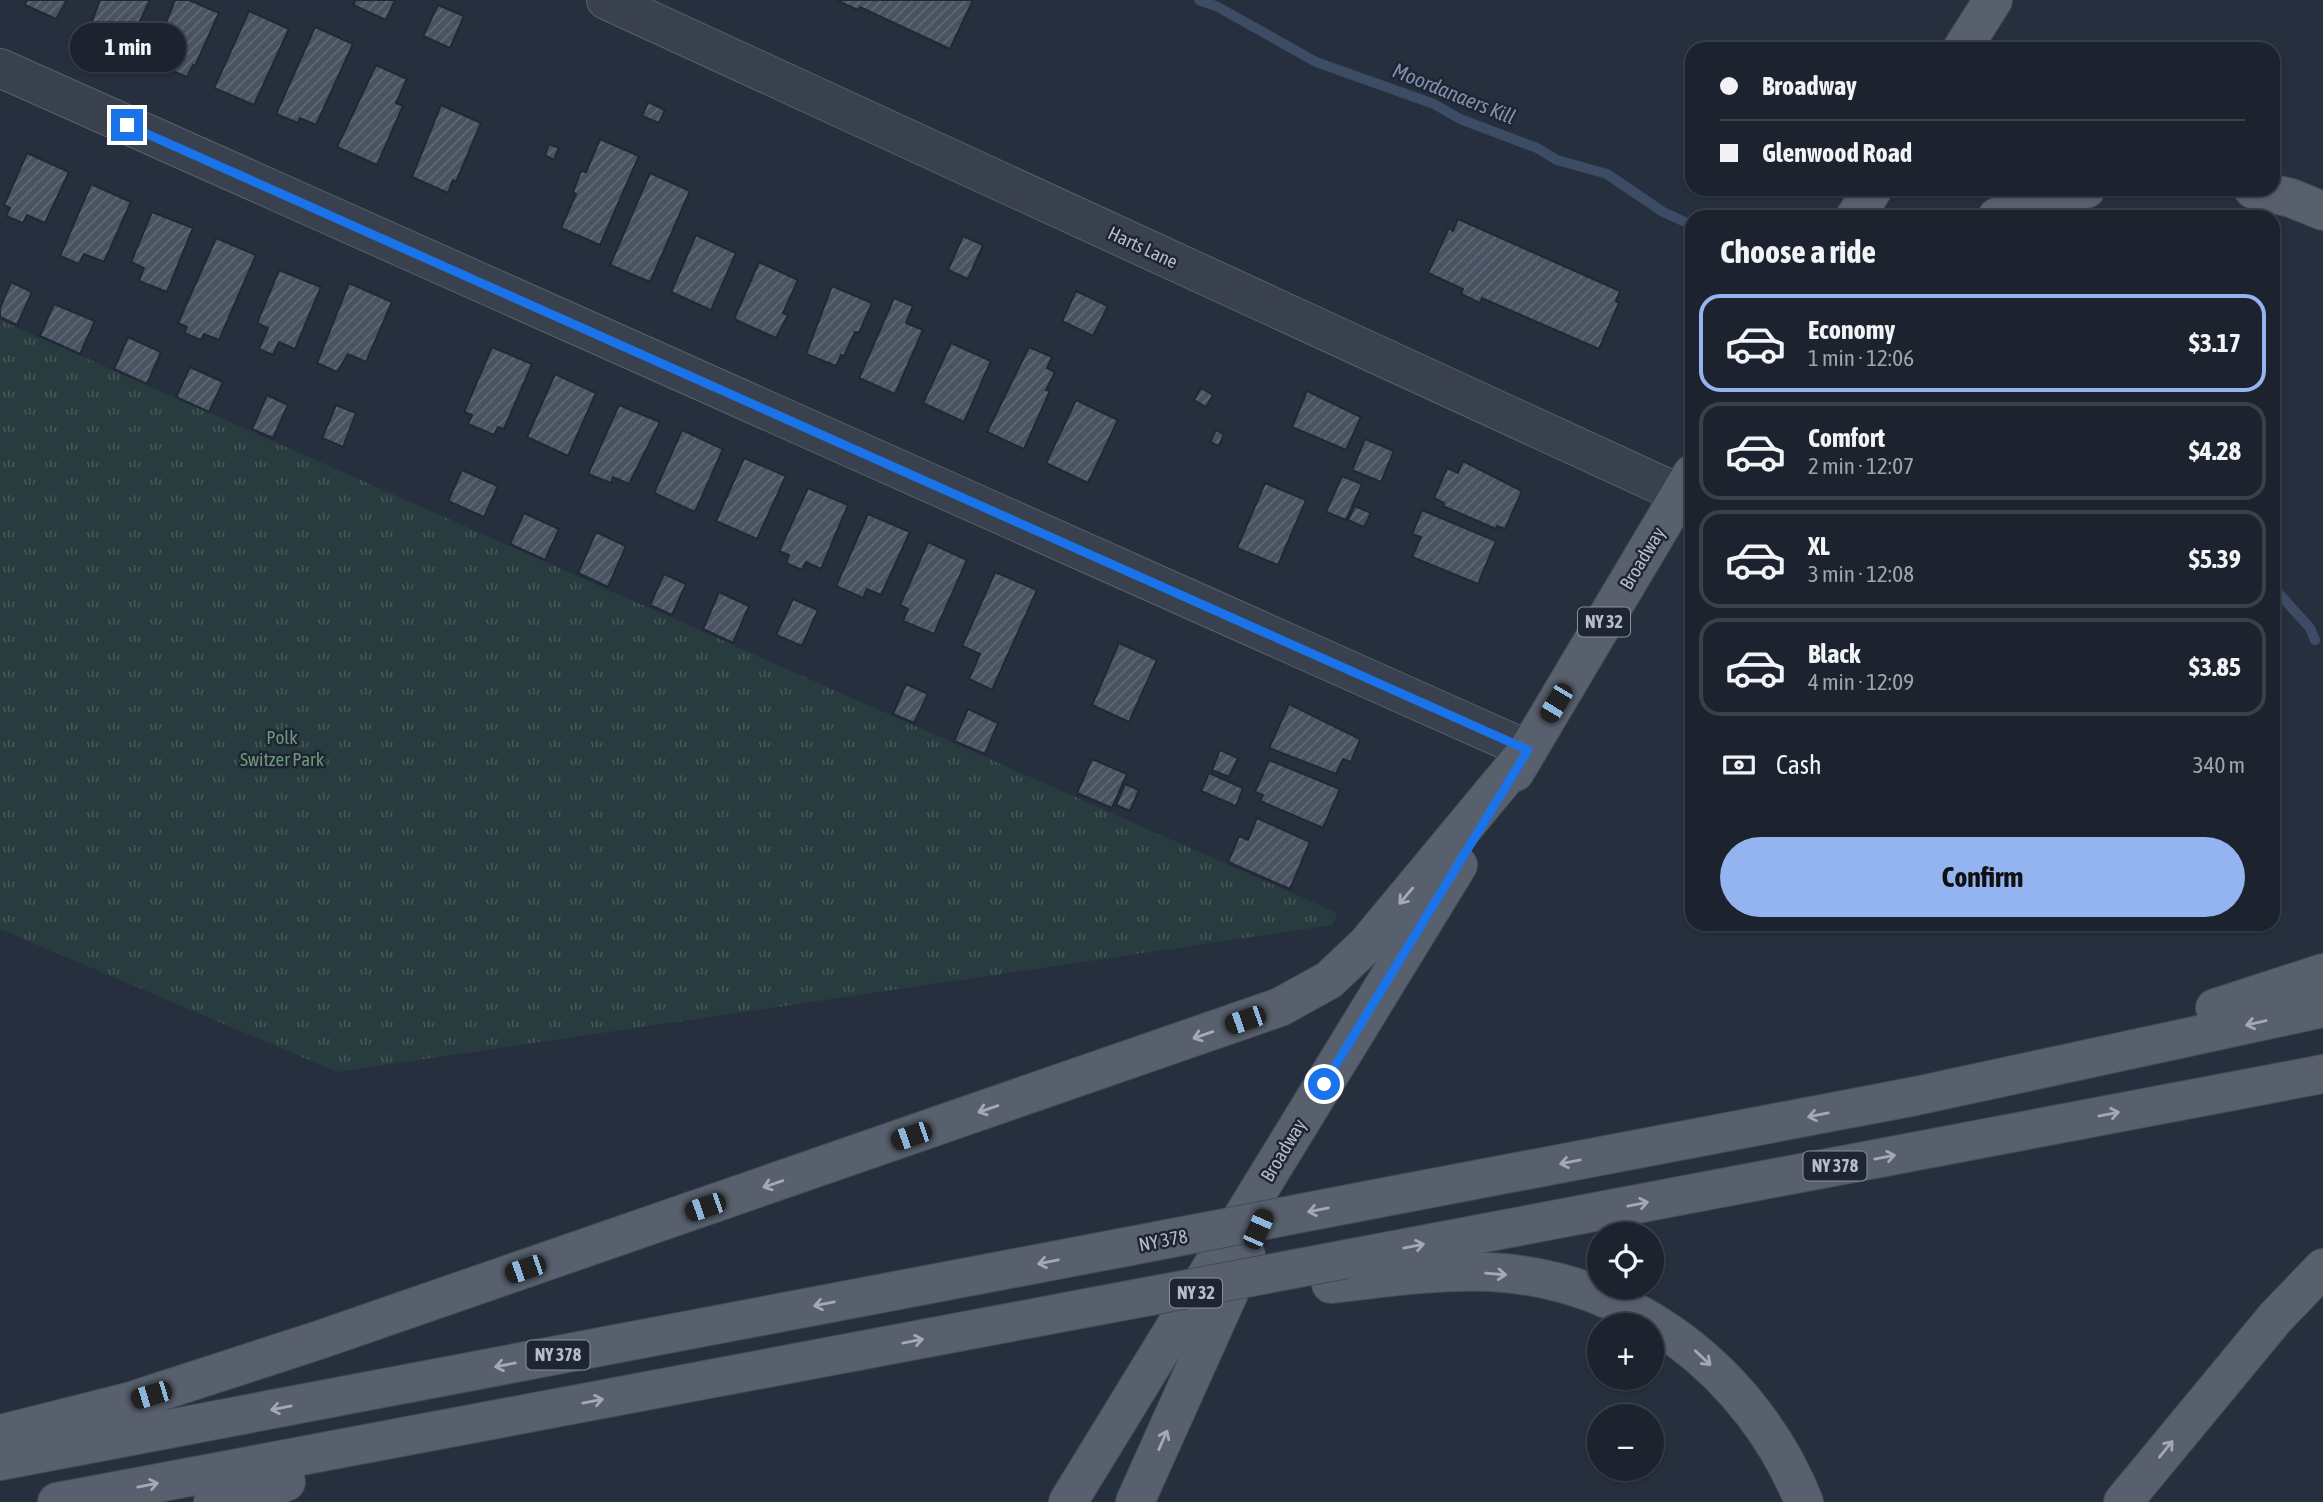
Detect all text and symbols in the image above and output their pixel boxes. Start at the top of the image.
callout: 1 min [69,24,185,72]
text: 1 min [105,34,151,60]
water label: Moordanaers Kill [1389,58,1519,129]
text: Broadway [1762,71,1857,101]
route end [111,109,143,141]
text: Glenwood Road [1762,138,1912,168]
street label: Harts Lane [1105,221,1181,273]
text: Choose a ride [1720,233,1876,270]
icon: car [1724,312,1787,375]
text: Economy [1808,315,1895,345]
text: $3.17 [2189,328,2241,358]
text: 1 min · 12:06 [1808,345,1914,371]
icon: car [1724,420,1787,483]
text: Comfort [1808,423,1885,453]
text: $4.28 [2189,436,2241,466]
text: 2 min · 12:07 [1808,453,1914,479]
street label: Broadway [1615,523,1669,593]
icon: car [1724,528,1787,591]
text: XL [1808,531,1830,561]
text: $5.39 [2189,544,2241,574]
text: 3 min · 12:08 [1808,561,1914,587]
road number: NY 32 [1578,608,1630,636]
icon: car [1724,636,1787,699]
text: Black [1808,639,1860,669]
text: $3.85 [2189,652,2241,682]
text: 4 min · 12:09 [1808,669,1914,695]
car [1537,680,1576,726]
park label: Polk Switzer Park [240,726,325,770]
icon: cash [1720,746,1758,784]
text: Cash [1776,750,1822,780]
text: 340 m [2193,752,2245,778]
button: Confirm [1720,837,2245,917]
one-way arrow [1398,887,1414,905]
car [1222,1003,1269,1037]
one-way arrow [2245,1016,2268,1030]
one-way arrow [1192,1030,1214,1042]
route start [1308,1068,1340,1100]
one-way arrow [977,1104,999,1116]
one-way arrow [2097,1107,2120,1121]
one-way arrow [1807,1109,1830,1122]
street label: Broadway [1256,1115,1310,1185]
car [888,1119,935,1153]
one-way arrow [1874,1149,1896,1163]
road number: NY 378 [1804,1152,1867,1181]
one-way arrow [1559,1156,1582,1169]
one-way arrow [762,1179,784,1191]
car [682,1190,729,1224]
one-way arrow [1626,1196,1649,1210]
one-way arrow [1307,1204,1330,1218]
car [1240,1206,1277,1252]
map controls [1587,1222,1664,1481]
button: locate [1587,1222,1664,1299]
street label: NY 378 [1137,1225,1189,1255]
one-way arrow [1402,1239,1425,1252]
car [502,1252,549,1286]
one-way arrow [1037,1256,1060,1269]
one-way arrow [1484,1267,1507,1280]
road number: NY 32 [1170,1278,1222,1308]
one-way arrow [814,1298,836,1312]
button: + [1587,1313,1664,1390]
one-way arrow [901,1333,924,1347]
road number: NY 378 [526,1340,590,1370]
one-way arrow [1694,1350,1712,1366]
one-way arrow [494,1359,517,1372]
car [128,1379,175,1411]
one-way arrow [581,1394,604,1407]
one-way arrow [270,1401,293,1415]
button: − [1587,1404,1664,1481]
one-way arrow [1157,1429,1170,1451]
one-way arrow [2158,1441,2174,1459]
one-way arrow [136,1477,159,1491]

